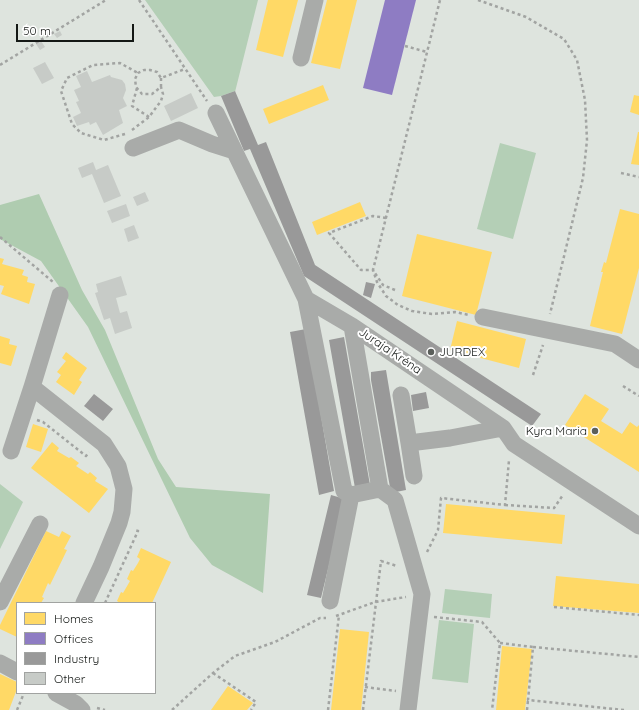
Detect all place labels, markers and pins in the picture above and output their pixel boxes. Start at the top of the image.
place label: JURDEX [439,345,485,359]
marker: JURDEX [426,347,436,357]
place label: Kyra Maria [526,424,587,438]
marker: Kyra Maria [590,426,600,436]

